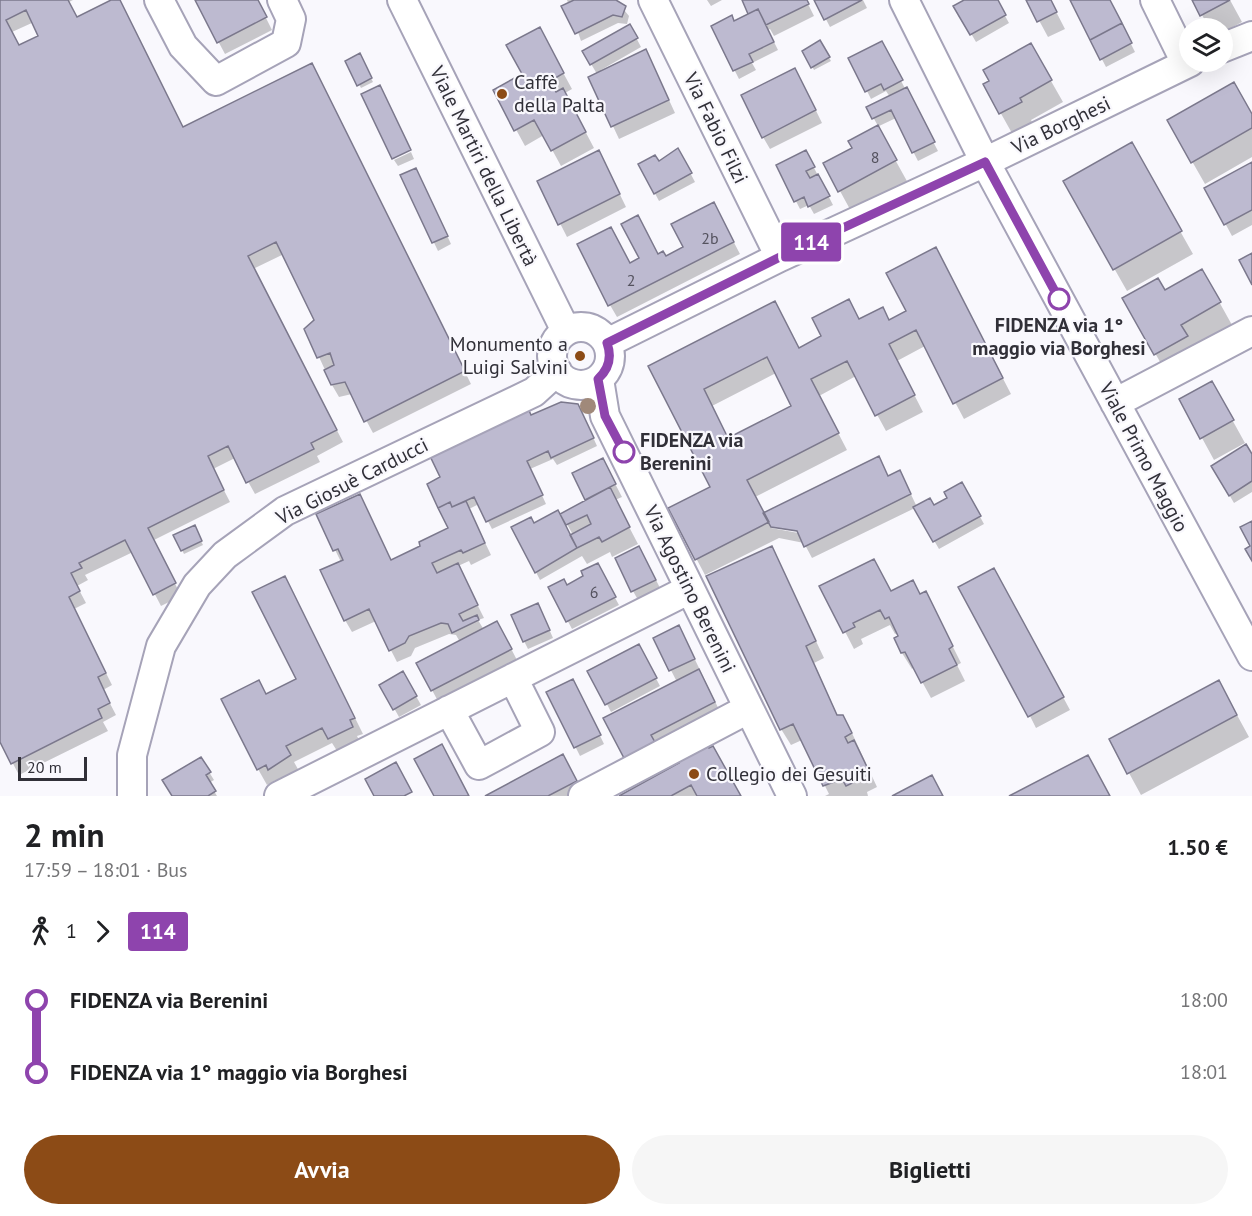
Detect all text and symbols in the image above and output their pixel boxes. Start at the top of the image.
map controls [1179,18,1233,72]
button: layers [1179,18,1233,72]
street label: Viale Martiri della Libertà [424,61,544,270]
street label: Via Fabio Filzi [678,67,754,188]
place label: Caffè della Palta [514,69,605,118]
marker: Caffè della Palta [495,87,509,101]
street label: Via Borghesi [1006,90,1115,161]
house number: 8 [871,147,879,167]
line badge: 114 [776,222,846,262]
house number: 2b [701,228,719,248]
text: 114 [793,229,829,256]
house number: 2 [627,270,635,290]
marker: FIDENZA via 1° maggio via Borghesi [1048,288,1070,310]
place label: FIDENZA via 1° maggio via Borghesi [972,312,1146,361]
place label: Monumento a Luigi Salvini [450,331,568,380]
marker: Monumento a Luigi Salvini [573,349,587,363]
street label: Viale Primo Maggio [1093,377,1194,536]
place label: FIDENZA via Berenini [640,427,743,476]
street label: Via Giosuè Carducci [271,431,432,531]
marker: FIDENZA via Berenini [613,441,635,463]
street label: Via Agostino Berenini [638,500,742,677]
house number: 6 [590,582,598,602]
scale bar [18,754,87,782]
text: 20 m [27,757,62,777]
place label: Collegio dei Gesuiti [706,761,872,787]
marker: Collegio dei Gesuiti [687,767,701,781]
text: 2 min [24,813,105,856]
text: 1.50 € [1167,833,1228,861]
text: 17:59 – 18:01 · Bus [24,857,188,883]
icon: walk [24,915,57,948]
icon: forward [86,915,119,948]
text: 1 [66,918,77,944]
text: 114 [140,918,176,945]
text: FIDENZA via Berenini [70,986,268,1014]
text: 18:00 [1180,987,1228,1013]
text: FIDENZA via 1° maggio via Borghesi [70,1058,408,1086]
text: 18:01 [1180,1059,1228,1085]
button: Avvia [24,1135,620,1204]
button: Biglietti [632,1135,1228,1204]

